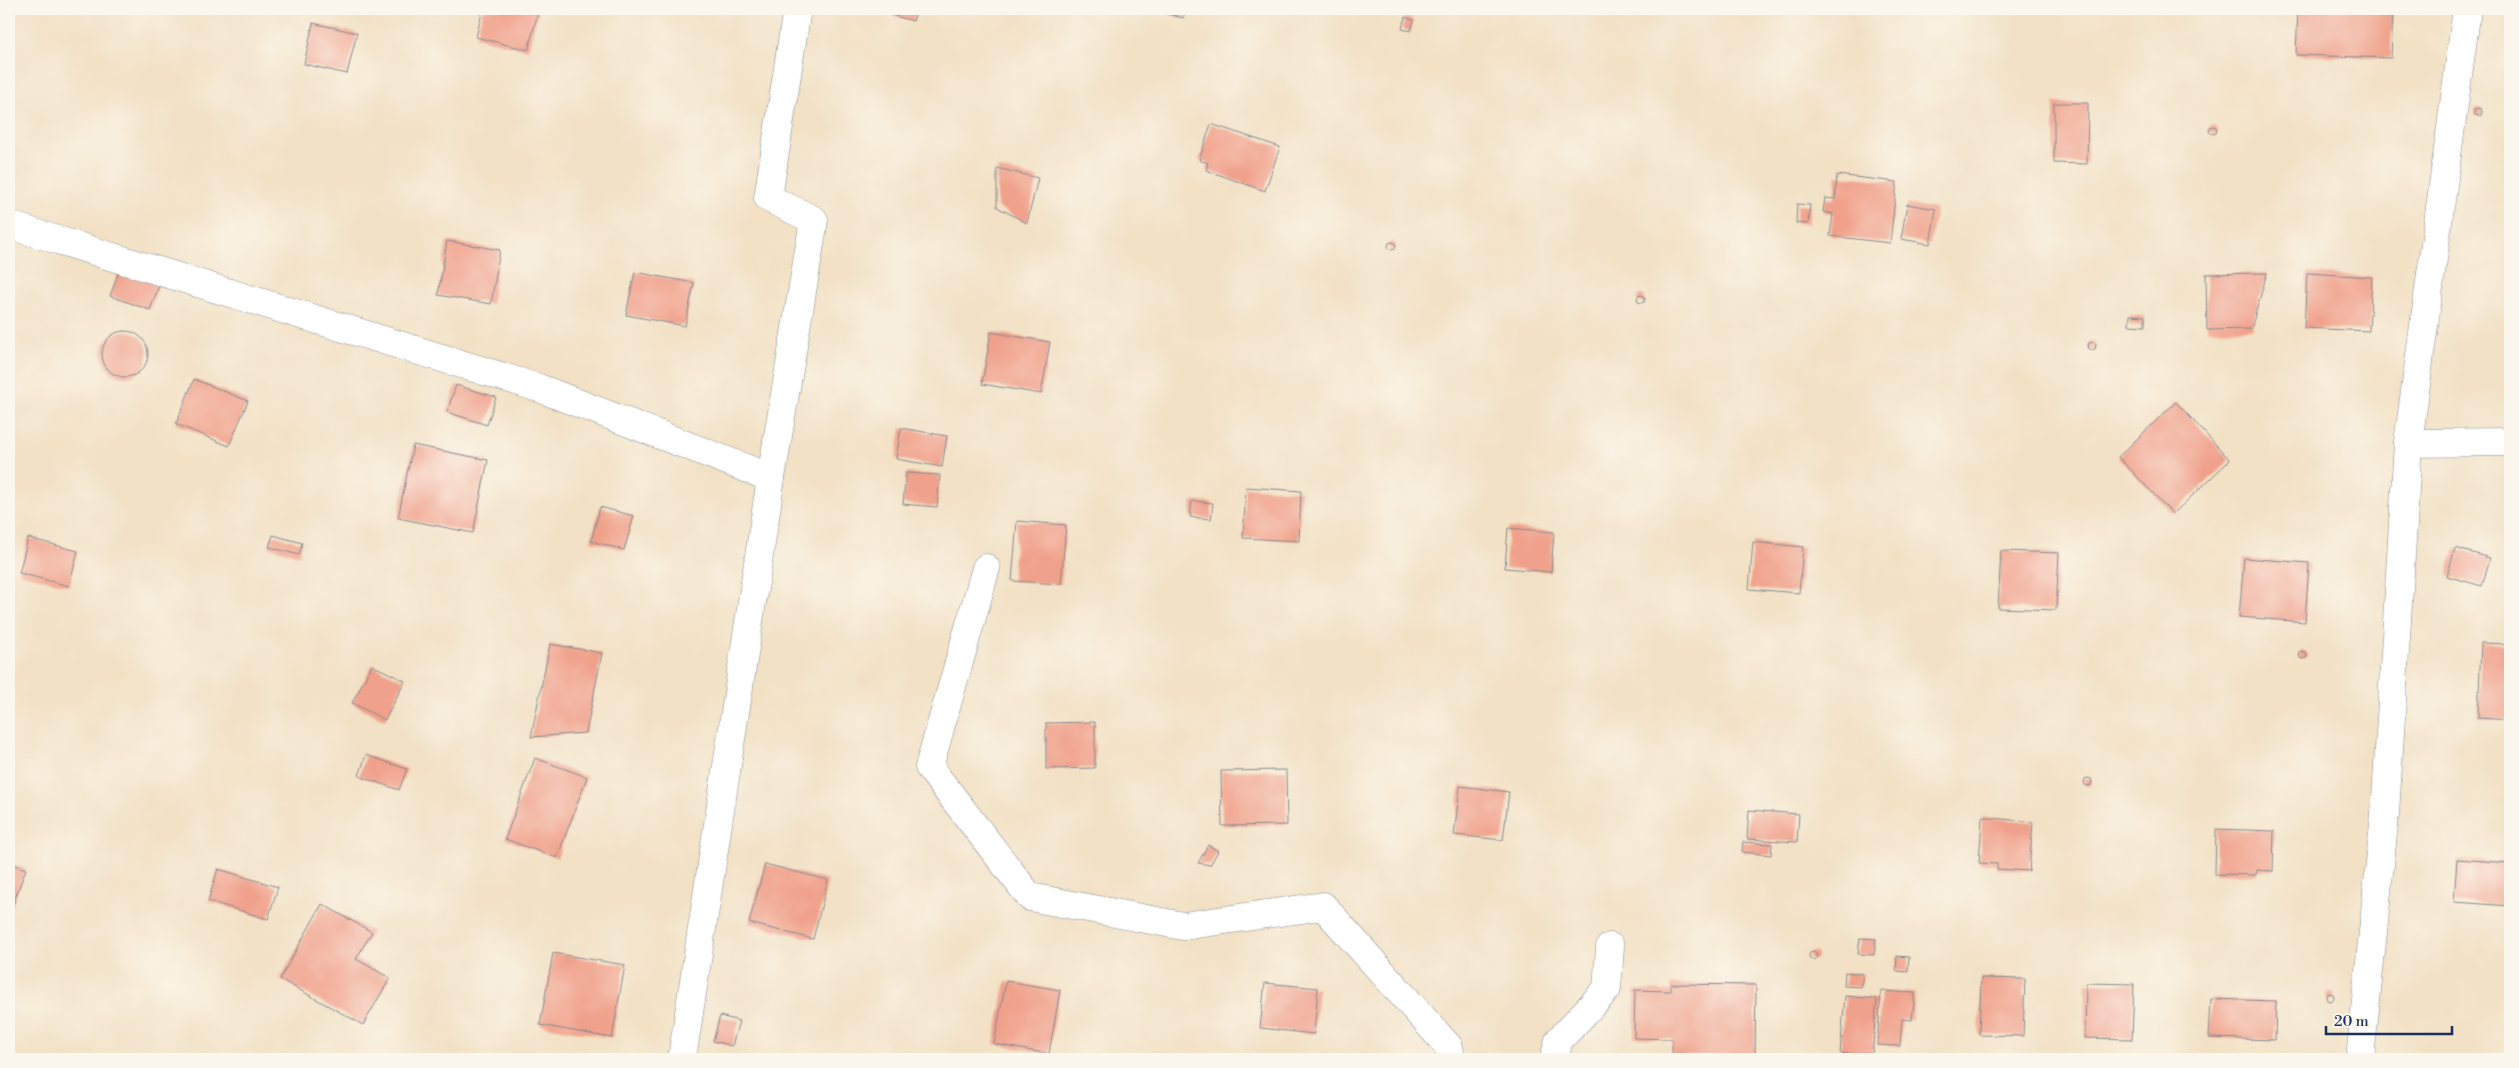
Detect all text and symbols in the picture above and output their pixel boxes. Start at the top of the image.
scale bar [2326,1003,2453,1035]
text: 20 m [2334,1012,2369,1031]

